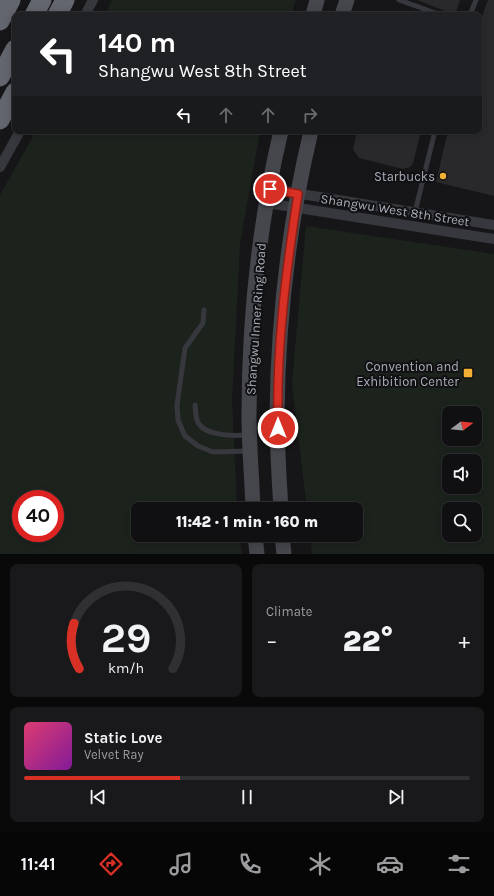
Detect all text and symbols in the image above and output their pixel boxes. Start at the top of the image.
text: 140 m [98,26,176,59]
icon: left [32,28,84,80]
text: Shangwu West 8th Street [98,60,307,82]
icon: left [173,104,195,126]
icon: ahead [215,104,237,126]
icon: ahead [257,104,279,126]
icon: right [299,104,321,126]
place label: Starbucks [374,169,435,184]
marker: Starbucks [438,171,448,181]
pin [253,172,287,206]
icon: arrive [259,178,281,200]
street label: Shangwu West 8th Street [319,191,471,229]
street label: Shangwu Inner Ring Road [243,243,269,395]
place label: Convention and Exhibition Center [356,359,459,389]
marker: Convention and Exhibition Center [462,367,474,379]
north arrow [442,406,482,446]
map controls [442,406,482,542]
position arrow [257,407,299,449]
button: sound [442,454,482,494]
speed limit sign: 40 [12,490,64,542]
button: search [442,502,482,542]
text: 11:42 · 1 min · 160 m [176,513,318,531]
text: Climate [266,604,312,619]
text: 29 [101,613,151,661]
text: 22° [342,623,394,659]
text: − [266,628,278,654]
text: + [458,628,470,654]
text: km/h [108,659,144,676]
text: Static Love [84,729,162,747]
text: Velvet Ray [84,747,144,762]
icon: previous [87,786,109,808]
icon: pause [236,786,258,808]
icon: next [385,786,407,808]
icon: directions [97,850,125,878]
icon: music [167,850,195,878]
icon: phone [236,850,264,878]
icon: climate [306,850,334,878]
icon: car [376,850,404,878]
icon: filters [445,850,473,878]
text: 11:41 [21,853,56,875]

